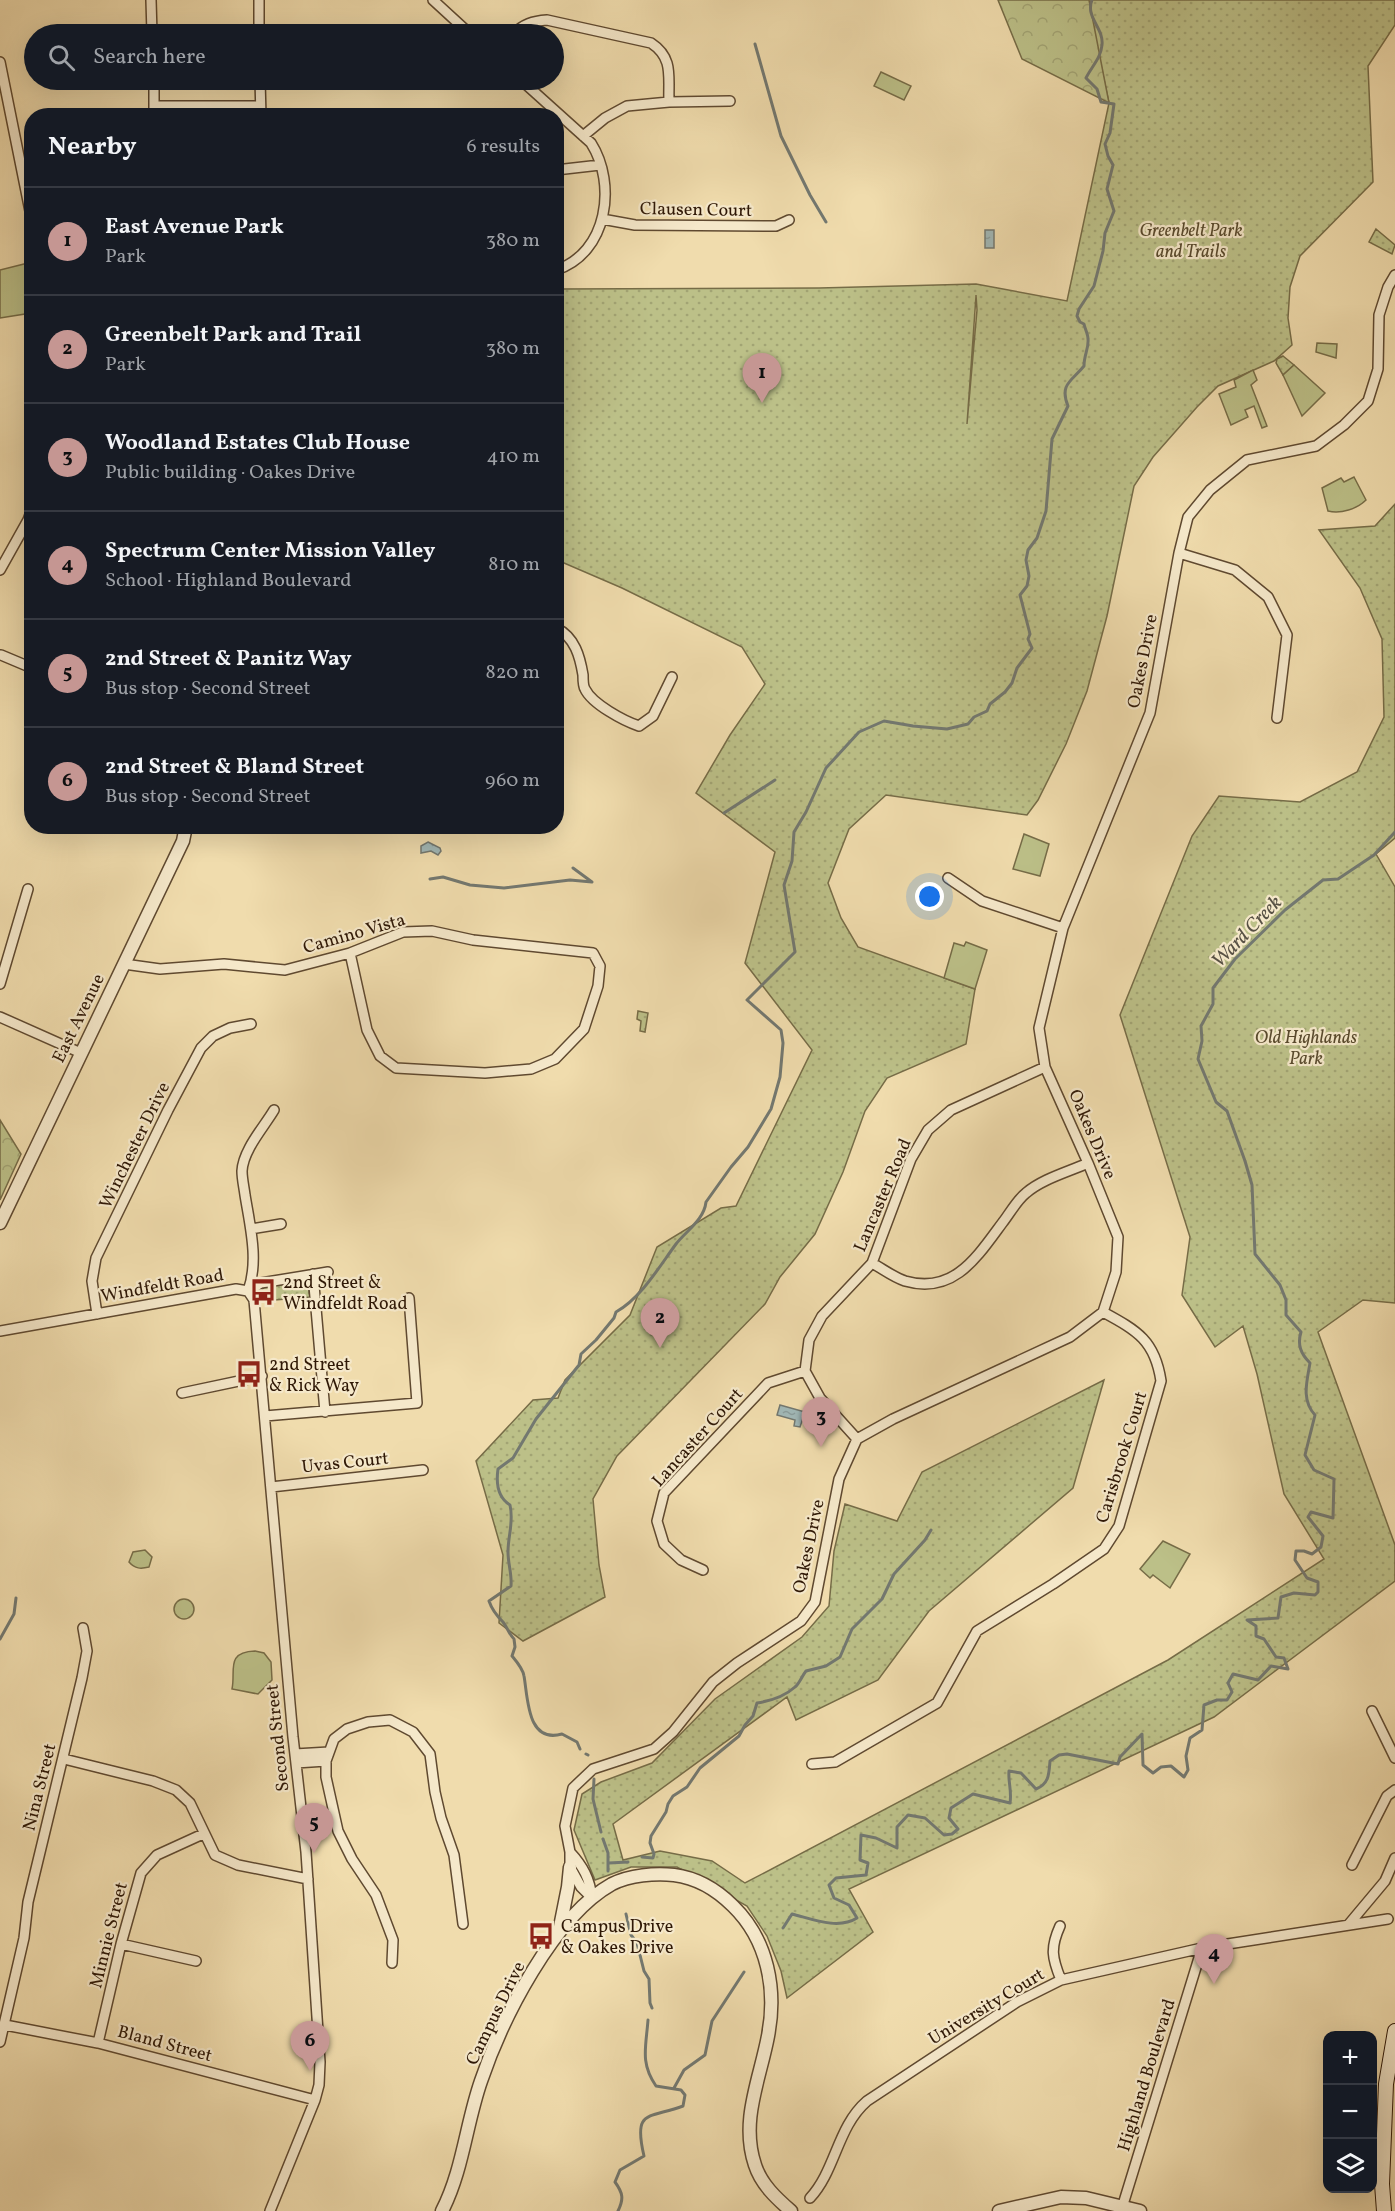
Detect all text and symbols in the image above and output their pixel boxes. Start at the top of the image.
search box [24,24,564,90]
icon: search [45,41,78,74]
text: Search here [93,42,206,73]
text: Nearby [48,129,137,165]
text: 6 results [467,133,540,161]
street label: Clausen Court [640,197,752,224]
text: East Avenue Park [105,212,284,243]
park label: Greenbelt Park and Trails [1140,219,1243,265]
text: 1 [63,227,72,255]
text: 380 m [486,227,540,255]
text: Park [105,243,146,271]
text: Greenbelt Park and Trail [105,320,361,351]
text: 2 [62,335,73,363]
text: 380 m [486,335,540,363]
text: Park [105,351,146,379]
pin: 1 [742,354,782,403]
text: Woodland Estates Club House [105,428,410,459]
text: 3 [62,443,73,471]
text: 410 m [487,443,540,471]
text: Public building · Oakes Drive [105,459,355,487]
text: Spectrum Center Mission Valley [105,536,435,567]
text: 4 [61,551,74,579]
text: 810 m [488,551,540,579]
text: School · Highland Boulevard [105,567,352,595]
street label: Oakes Drive [1122,612,1165,711]
text: 2nd Street & Panitz Way [105,644,352,675]
text: 5 [63,659,72,687]
text: 820 m [486,659,540,687]
text: Bus stop · Second Street [105,675,310,703]
text: 2nd Street & Bland Street [105,752,364,783]
text: 6 [62,767,73,795]
text: 960 m [485,767,540,795]
text: Bus stop · Second Street [105,783,310,811]
your location [915,882,944,911]
water label: Ward Creek [1206,890,1289,975]
street label: Camino Vista [300,908,408,961]
street label: East Avenue [47,970,112,1067]
park label: Old Highlands Park [1255,1026,1358,1072]
street label: Winchester Drive [94,1078,177,1213]
street label: Oakes Drive [1061,1086,1122,1183]
street label: Lancaster Road [848,1135,919,1256]
street label: Windfeldt Road [99,1263,226,1310]
place label: 2nd Street & Windfeldt Road [283,1271,408,1317]
bus stop icon: 2nd Street & Windfeldt Road [248,1277,278,1307]
pin: 2 [640,1298,680,1348]
place label: 2nd Street & Rick Way [269,1353,359,1399]
bus stop icon: 2nd Street & Rick Way [234,1359,264,1389]
street label: Lancaster Court [647,1383,749,1493]
street label: Carisbrook Court [1091,1389,1154,1526]
pin: 3 [802,1398,840,1447]
street label: Uvas Court [300,1446,390,1480]
street label: Oakes Drive [787,1497,832,1596]
street label: Second Street [260,1683,297,1793]
street label: Nina Street [18,1741,63,1834]
pin: 5 [294,1804,334,1853]
street label: Minnie Street [84,1880,135,1991]
place label: Campus Drive & Oakes Drive [561,1915,673,1961]
bus stop icon: Campus Drive & Oakes Drive [526,1921,556,1951]
pin: 4 [1194,1934,1234,1984]
street label: Campus Drive [460,1958,532,2070]
street label: University Court [924,1963,1049,2052]
street label: Highland Boulevard [1112,1996,1183,2155]
street label: Bland Street [114,2020,215,2069]
pin: 6 [290,2022,330,2071]
map controls [1323,2031,1377,2193]
button: + [1323,2031,1377,2085]
button: − [1323,2085,1377,2139]
button: layers [1323,2139,1377,2193]

